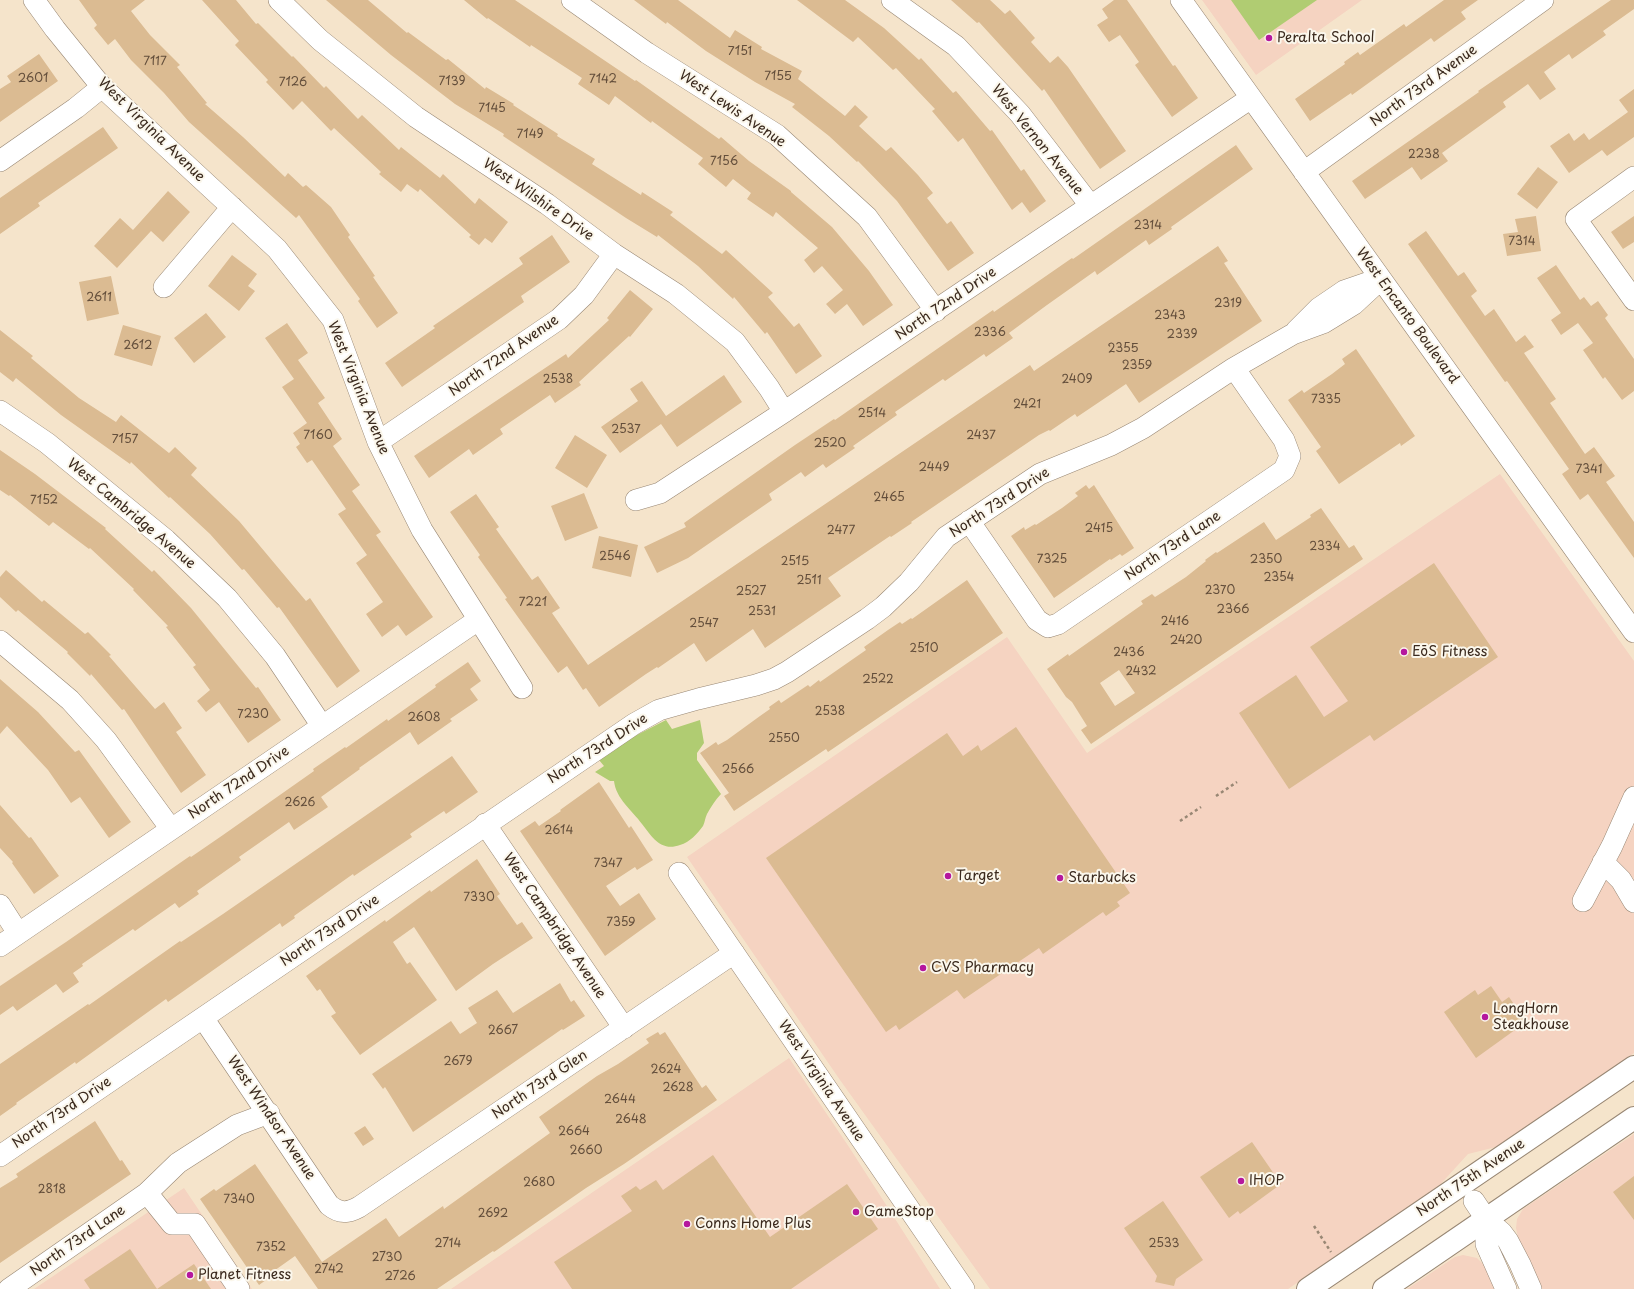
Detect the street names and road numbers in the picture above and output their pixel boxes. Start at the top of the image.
street label: North 73rd Avenue [1367,42,1481,130]
street label: West Lewis Avenue [675,67,789,151]
street label: West Virginia Avenue [94,75,208,185]
street label: West Vernon Avenue [987,82,1087,198]
street label: West Wilshire Drive [479,155,597,245]
street label: West Encanto Boulevard [1352,245,1462,387]
street label: North 72nd Drive [892,264,1000,344]
street label: North 72nd Avenue [446,312,562,400]
street label: West Virginia Avenue [324,319,392,457]
street label: West Cambridge Avenue [63,455,199,573]
street label: North 73rd Drive [947,464,1053,542]
street label: North 73rd Lane [1122,508,1224,584]
street label: North 73rd Drive [545,710,651,788]
street label: North 72nd Drive [185,743,293,823]
street label: West Campbridge Avenue [499,850,609,1002]
street label: North 73rd Drive [277,892,383,970]
street label: West Virginia Avenue [774,1017,868,1145]
street label: North 73rd Glen [489,1047,591,1123]
street label: West Windsor Avenue [223,1053,319,1183]
street label: North 73rd Drive [9,1074,115,1152]
street label: North 75th Avenue [1414,1136,1528,1220]
street label: North 73rd Lane [27,1202,129,1280]

